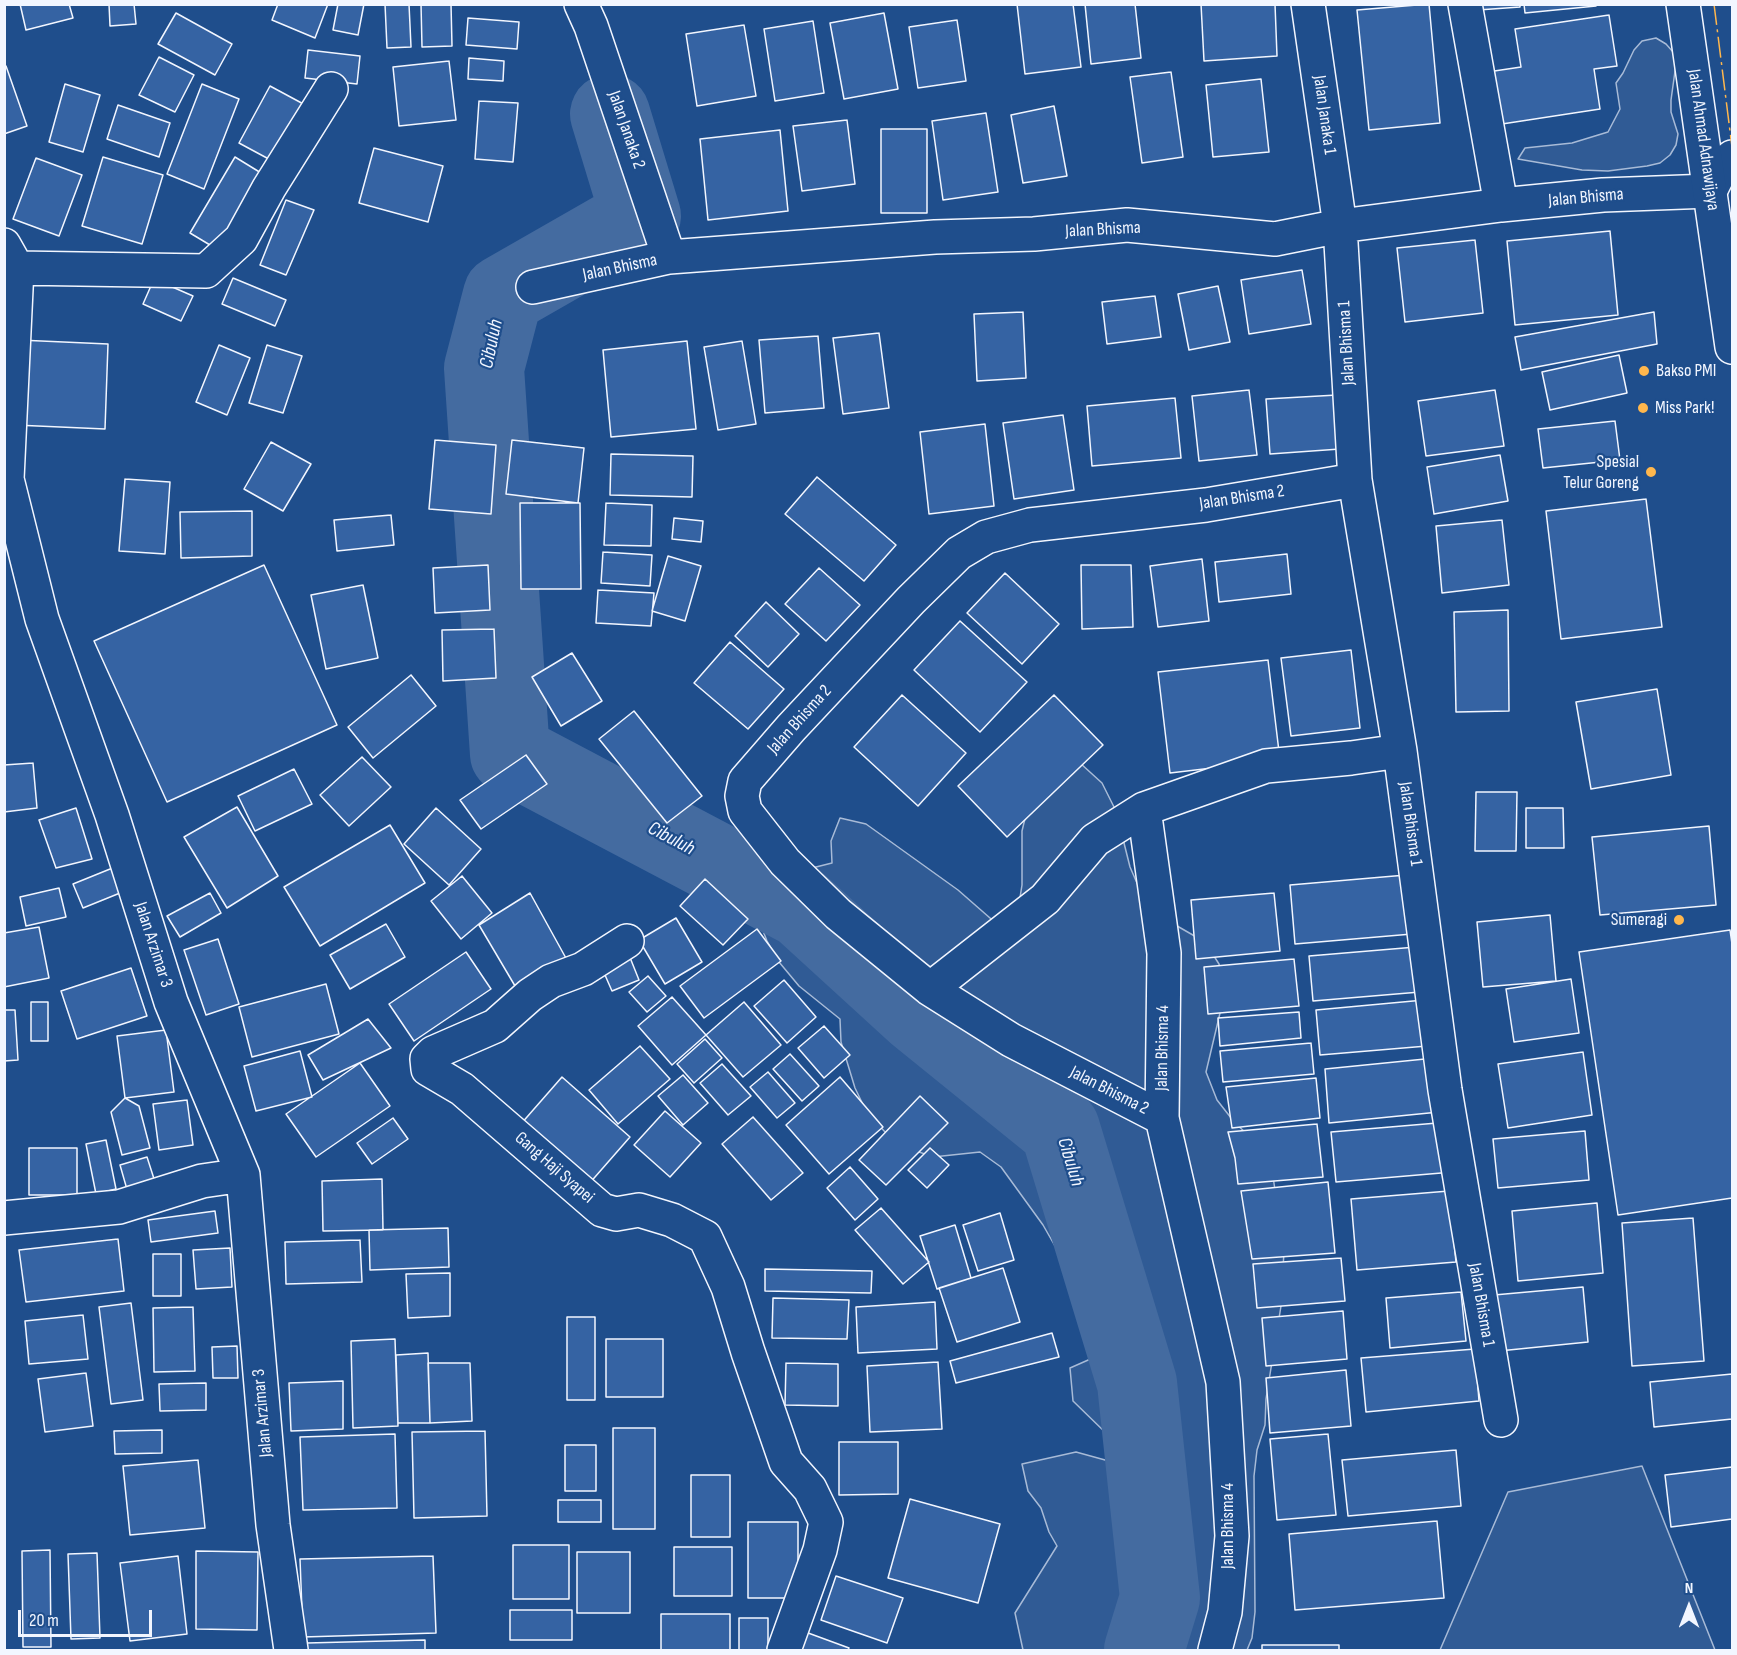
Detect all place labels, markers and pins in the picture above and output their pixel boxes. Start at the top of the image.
place label: Bakso PMI [1656,360,1716,382]
marker: Bakso PMI [1637,364,1651,378]
place label: Miss Park! [1655,397,1714,419]
marker: Miss Park! [1636,401,1650,415]
place label: Spesial Telur Goreng [1563,451,1639,494]
marker: Spesial Telur Goreng [1644,465,1658,479]
place label: Sumeragi [1611,909,1667,931]
marker: Sumeragi [1672,913,1686,927]

